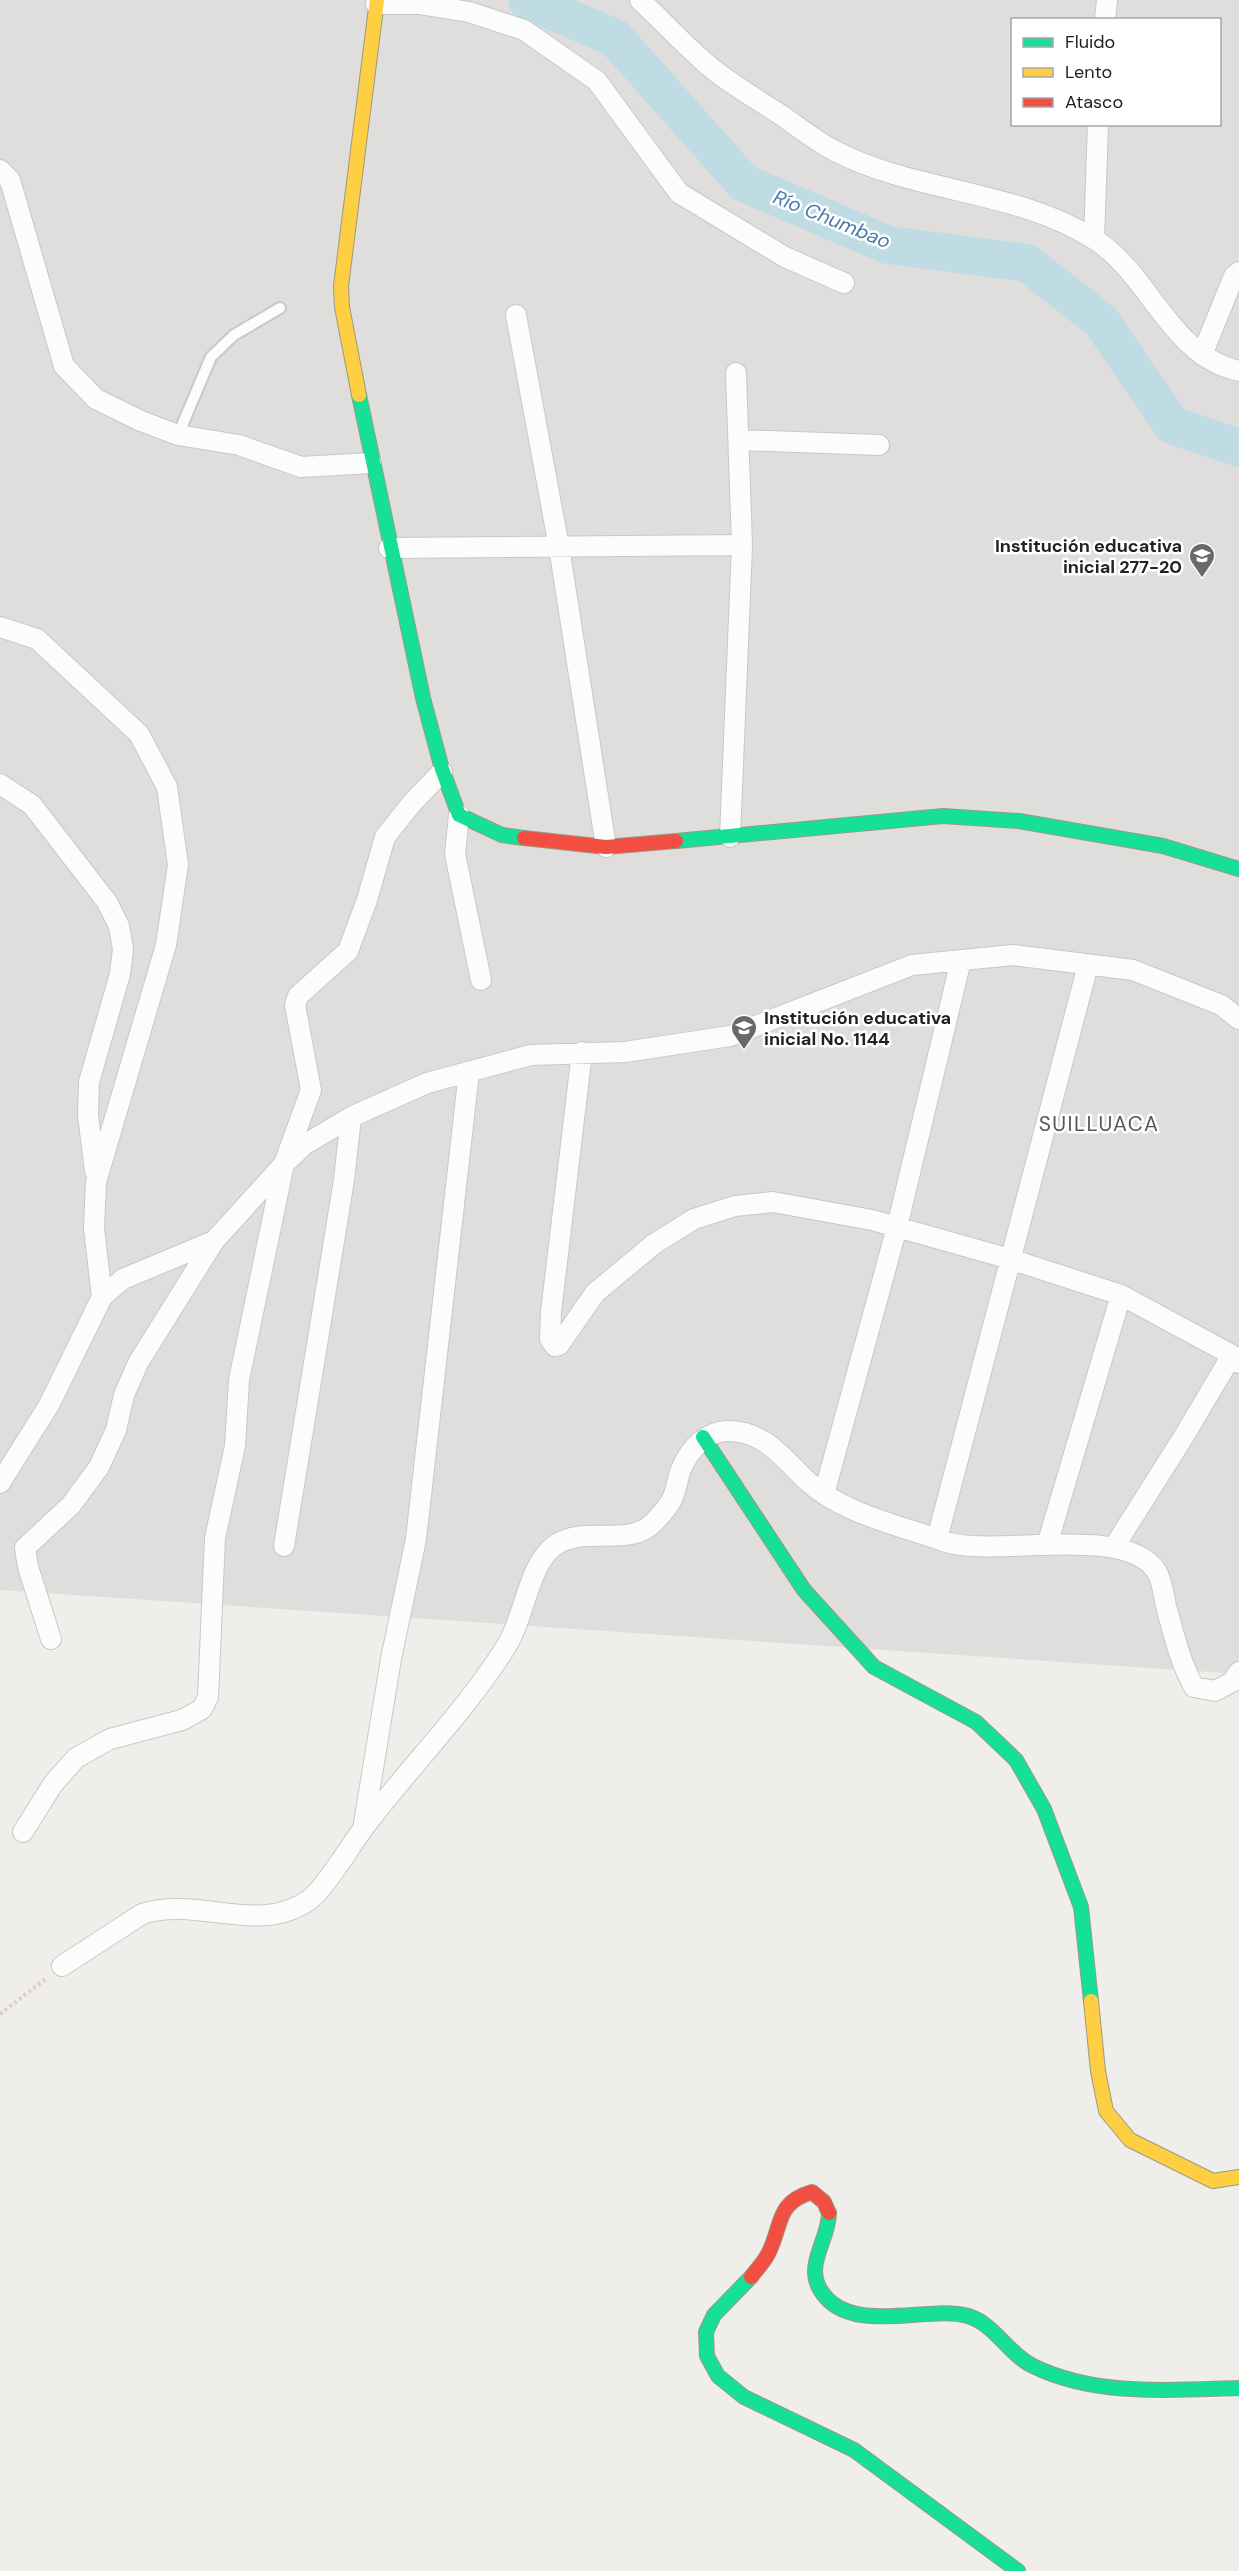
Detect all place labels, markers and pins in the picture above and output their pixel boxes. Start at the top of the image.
place label: Institución educativa inicial 277-20 [995,534,1182,579]
school or university icon: Institución educativa inicial 277-20 [1187,541,1217,579]
place label: Institución educativa inicial No. 1144 [764,1006,951,1051]
school or university icon: Institución educativa inicial No. 1144 [729,1013,759,1051]

